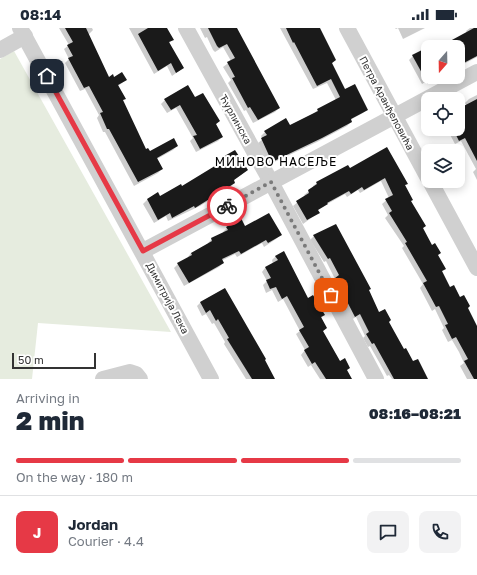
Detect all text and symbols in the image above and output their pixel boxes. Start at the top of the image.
text: 08:14 [20,5,61,23]
north arrow [421,40,465,84]
map controls [421,40,465,188]
street label: Петра Аранђеловића [357,54,417,152]
pin [30,59,64,93]
icon: home [36,65,58,87]
street label: Ћурлинска [217,92,255,146]
button: locate [421,92,465,136]
button: layers [421,144,465,188]
district label: МИНОВО НАСЕЉЕ [215,154,337,169]
courier [207,186,247,226]
icon: bike [216,195,238,217]
street label: Димитрија Лека [144,260,192,336]
pin [314,278,348,312]
icon: bag [320,284,342,306]
scale bar [12,351,96,370]
text: 50 m [18,353,44,366]
text: Arriving in [16,390,80,406]
text: 08:16–08:21 [369,404,461,422]
text: 2 min [16,405,84,436]
text: On the way · 180 m [16,469,133,485]
button: chat [367,511,409,553]
button: phone [419,511,461,553]
text: Jordan [68,515,118,533]
text: J [33,523,41,541]
text: Courier · 4.4 [68,533,144,549]

